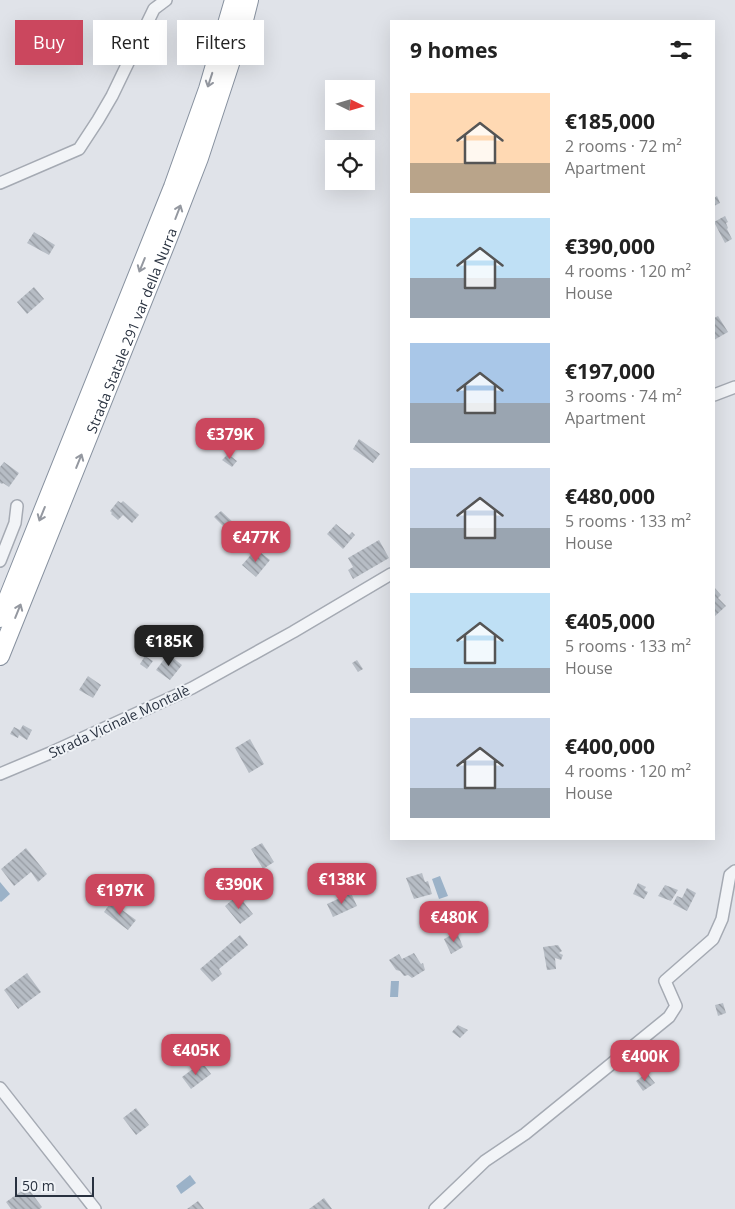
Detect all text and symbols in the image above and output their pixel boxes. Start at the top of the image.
chip: Buy [15,20,83,65]
chip: Rent [93,20,167,65]
chip: Filters [177,20,264,65]
text: 9 homes [410,36,498,64]
icon: filters [667,36,695,64]
one-way arrow [205,72,215,88]
north arrow [325,80,375,130]
map controls [325,80,375,190]
text: €185,000 [565,107,655,135]
icon: home [450,113,510,173]
text: 2 rooms · 72 m² [565,135,682,157]
button: locate [325,140,375,190]
text: Apartment [565,157,645,179]
one-way arrow [174,205,183,220]
street label: Strada Statale 291 var della Nurra [81,225,181,436]
text: €390,000 [565,232,655,260]
icon: home [450,238,510,298]
one-way arrow [136,257,146,272]
text: 4 rooms · 120 m² [565,260,691,282]
text: House [565,282,613,304]
text: €197,000 [565,357,655,385]
icon: home [450,363,510,423]
text: 3 rooms · 74 m² [565,385,682,407]
text: Apartment [565,407,645,429]
pin: €379K [195,418,265,460]
text: €379K [206,423,254,445]
one-way arrow [75,453,84,469]
text: €480,000 [565,482,655,510]
icon: home [450,488,510,548]
one-way arrow [37,506,47,521]
text: 5 rooms · 133 m² [565,510,691,532]
pin: €477K [221,520,291,563]
text: €477K [232,526,280,548]
text: House [565,532,613,554]
one-way arrow [14,604,24,619]
text: €405,000 [565,607,655,635]
icon: home [450,613,510,673]
pin: €185K [134,624,204,667]
text: €185K [145,630,193,652]
text: 5 rooms · 133 m² [565,635,691,657]
text: House [565,657,613,679]
street label: Strada Vicinale Montalè [45,680,193,762]
text: €400,000 [565,732,655,760]
icon: home [450,738,510,798]
text: 4 rooms · 120 m² [565,760,691,782]
text: House [565,782,613,804]
pin: €138K [307,862,377,905]
pin: €390K [204,868,274,910]
text: €138K [318,868,366,890]
text: €390K [215,873,263,895]
pin: €197K [85,874,155,916]
text: €197K [96,879,144,901]
pin: €480K [419,900,489,943]
text: €480K [430,906,478,928]
pin: €405K [161,1034,231,1076]
text: €405K [172,1039,220,1061]
pin: €400K [610,1040,680,1082]
text: €400K [621,1045,669,1067]
scale bar [15,1174,94,1197]
text: 50 m [22,1176,55,1195]

